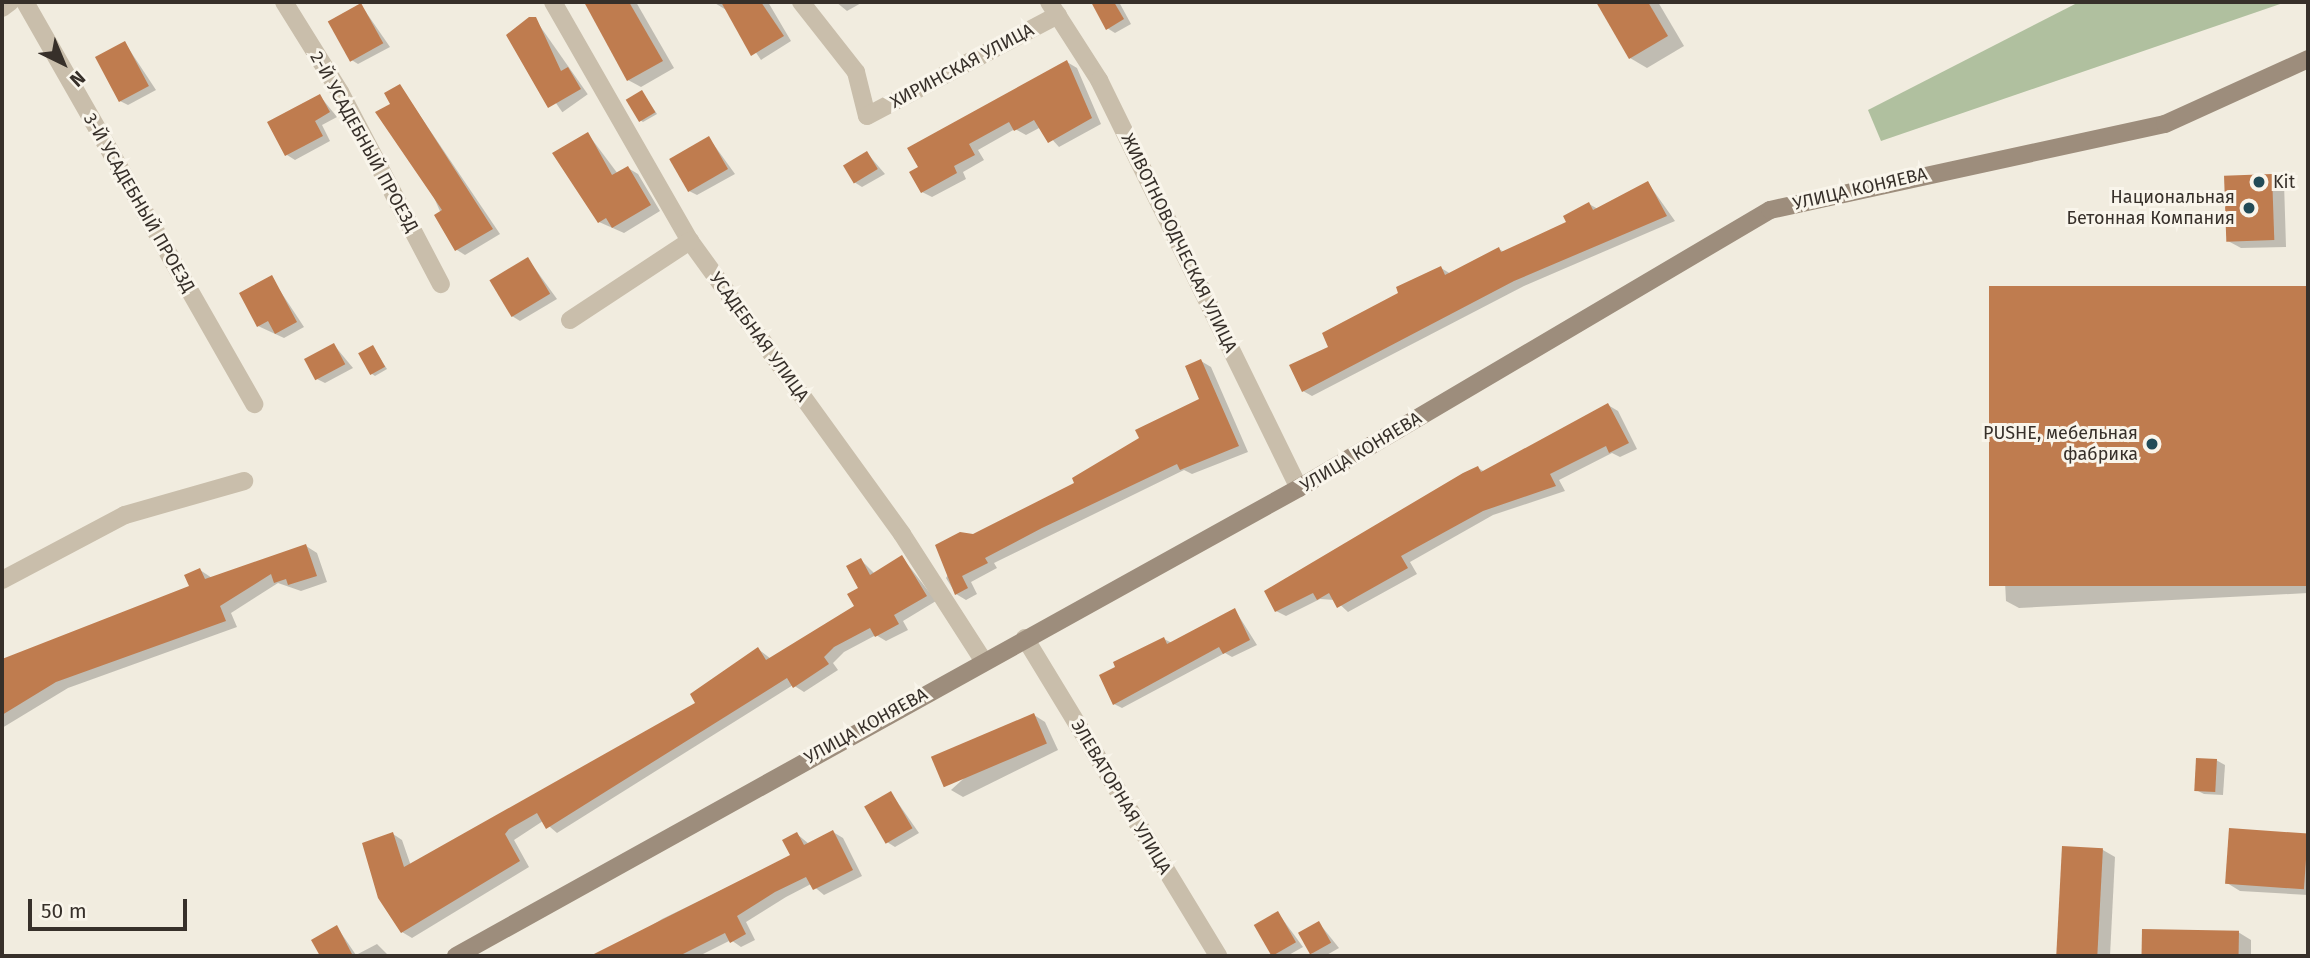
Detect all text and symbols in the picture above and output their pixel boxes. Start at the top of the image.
street label: ХИРИНСКАЯ УЛИЦА [887,19,1037,113]
north arrow [28,28,98,98]
street label: 2-Й УСАДЕБНЫЙ ПРОЕЗД [305,48,423,236]
text: N [65,66,90,91]
street label: 3-Й УСАДЕБНЫЙ ПРОЕЗД [79,110,199,296]
street label: ЖИВОТНОВОДЧЕСКАЯ УЛИЦА [1116,130,1242,356]
street label: УЛИЦА КОНЯЕВА [1791,163,1929,215]
place label: Kit [2273,171,2295,193]
marker: Kit [2251,174,2267,190]
place label: Национальная Бетонная Компания [2066,187,2235,230]
marker: Национальная Бетонная Компания [2241,200,2257,216]
street label: УСАДЕБНАЯ УЛИЦА [705,268,813,406]
street label: УЛИЦА КОНЯЕВА [1297,407,1425,497]
place label: PUSHE, мебельная фабрика [1983,423,2138,466]
marker: PUSHE, мебельная фабрика [2144,436,2160,452]
street label: УЛИЦА КОНЯЕВА [801,683,931,769]
street label: ЭЛЕВАТОРНАЯ УЛИЦА [1066,716,1176,878]
scale bar [32,884,191,928]
text: 50 m [41,898,87,924]

